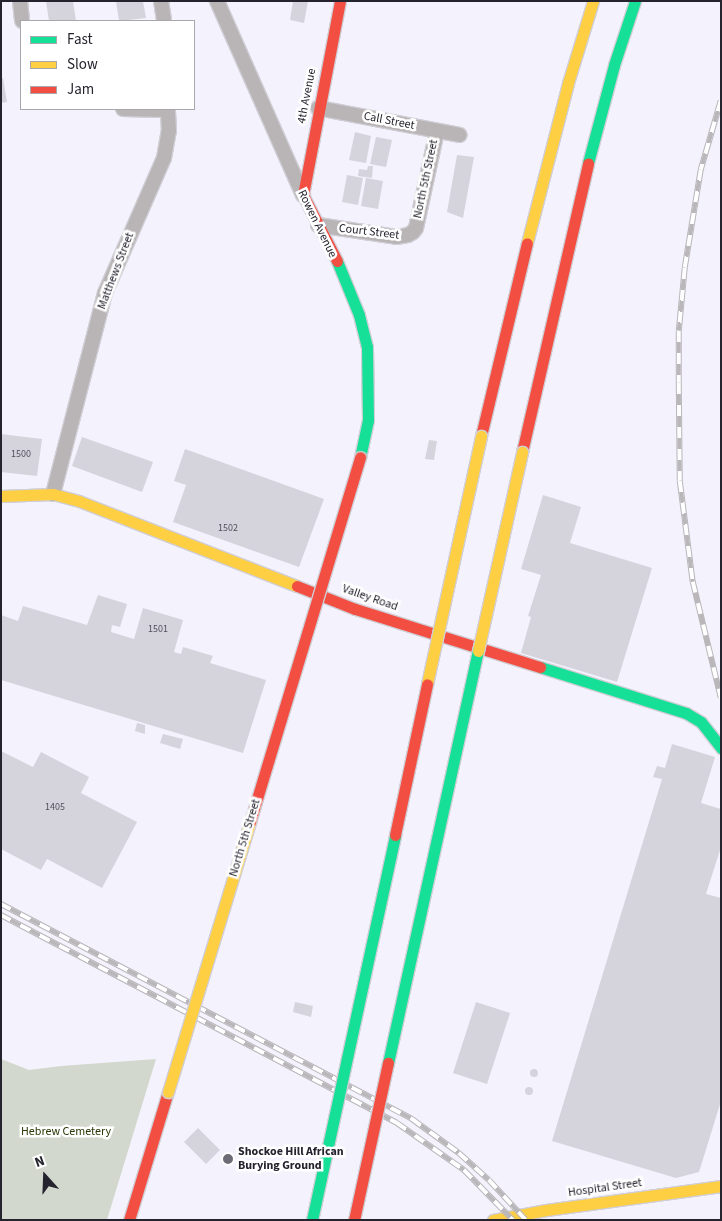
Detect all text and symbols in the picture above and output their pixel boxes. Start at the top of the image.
legend [20,20,195,110]
text: Fast [67,29,93,50]
text: Slow [67,54,98,75]
street label: 4th Avenue [295,67,319,125]
text: Jam [67,79,94,100]
street label: Call Street [362,109,416,133]
street label: North 5th Street [411,138,441,220]
street label: Rowen Avenue [294,188,340,260]
street label: Court Street [338,221,400,243]
street label: Matthews Street [95,231,137,311]
house number: 1500 [11,449,31,461]
house number: 1502 [218,523,238,535]
street label: Valley Road [340,582,400,614]
house number: 1501 [148,624,168,636]
street label: North 5th Street [226,797,264,879]
house number: 1405 [45,802,65,814]
park label: Hebrew Cemetery [21,1125,111,1139]
place label: Shockoe Hill African Burying Ground [238,1145,344,1173]
north arrow [20,1151,70,1201]
text: N [32,1151,48,1173]
marker: Shockoe Hill African Burying Ground [222,1153,234,1165]
street label: Hospital Street [567,1176,643,1200]

